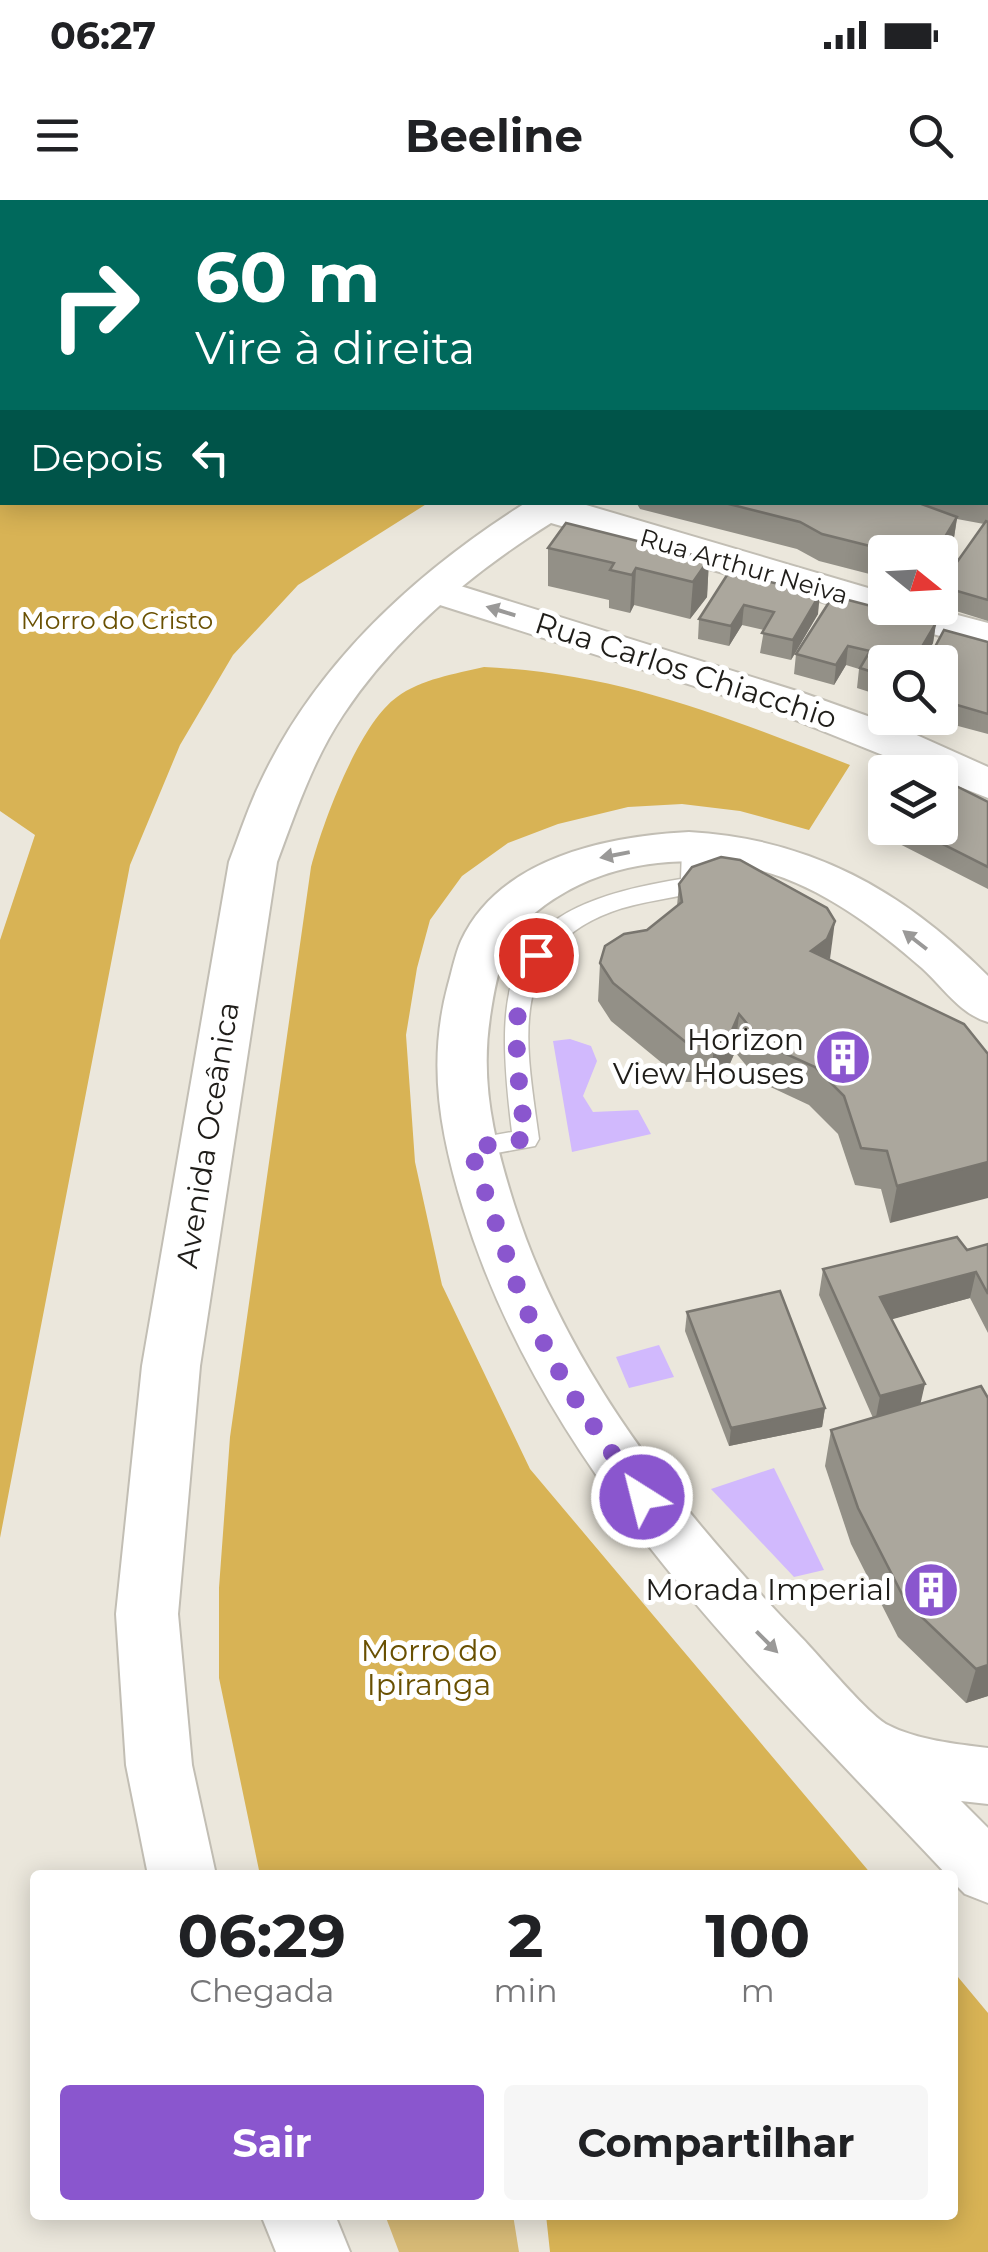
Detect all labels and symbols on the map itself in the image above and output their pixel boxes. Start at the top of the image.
street label: Rua Arthur Neiva [637,522,851,610]
north arrow [868,535,958,625]
one-way arrow [486,602,516,617]
street label: Rua Carlos Chiacchio [531,604,842,737]
park label: Morro do Cristo [21,605,213,635]
one-way arrow [599,848,630,864]
pin [494,913,579,998]
one-way arrow [903,930,928,951]
street label: Avenida Oceânica [168,999,247,1271]
place label: Horizon View Houses [613,1021,804,1092]
building icon: Horizon View Houses [813,1027,873,1087]
position arrow [590,1445,694,1549]
building icon: Morada Imperial [901,1560,961,1620]
place label: Morada Imperial [645,1571,892,1608]
one-way arrow [755,1629,778,1653]
park label: Morro do Ipiranga [361,1632,497,1703]

